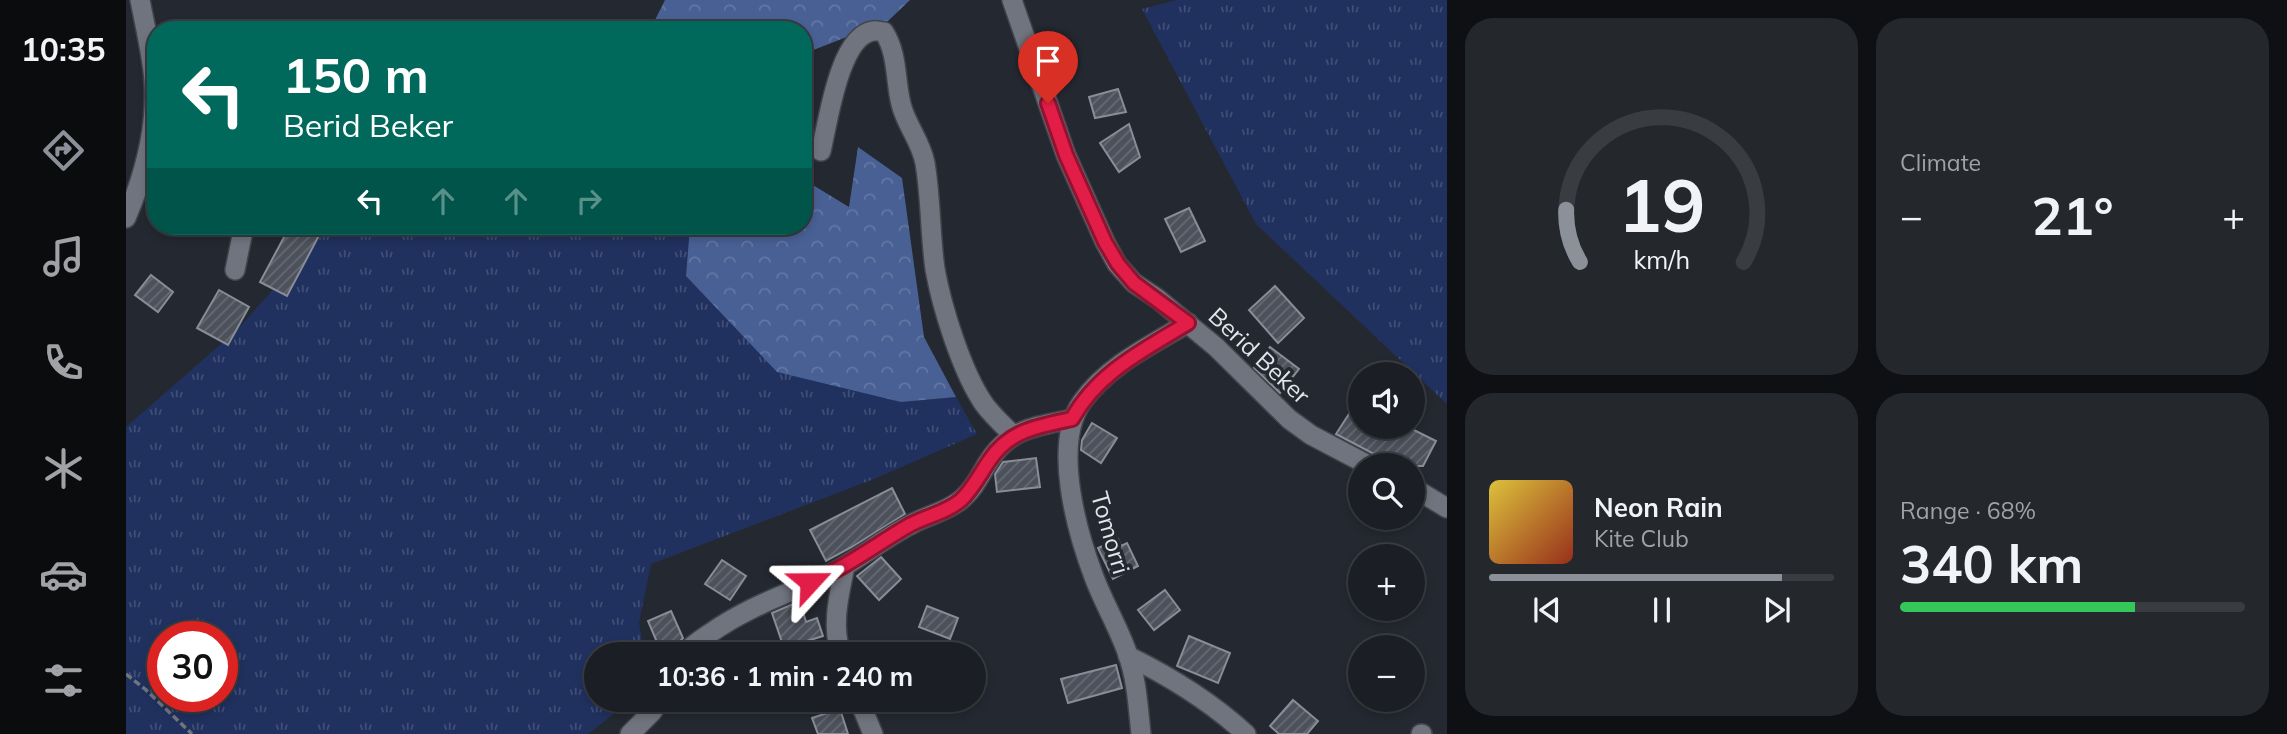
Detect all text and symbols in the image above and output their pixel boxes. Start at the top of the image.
text: 10:35 [21,29,105,69]
pin [1018,31,1078,103]
icon: arrive [1029,42,1067,80]
text: 150 m [283,44,429,105]
icon: left [168,49,259,140]
text: Berid Beker [283,105,453,145]
icon: directions [39,126,88,175]
text: Climate [1900,148,1981,177]
text: 19 [1618,160,1705,251]
icon: left [351,182,389,220]
icon: ahead [424,182,462,220]
icon: ahead [497,182,535,220]
icon: right [570,182,608,220]
text: 21° [2031,183,2114,248]
text: − [1900,192,1923,240]
text: + [2222,192,2245,240]
icon: music [39,232,88,281]
text: km/h [1633,244,1690,275]
street label: Berid Beker [1203,301,1317,410]
icon: phone [39,338,88,387]
map controls [1348,362,1425,712]
button: sound [1348,362,1425,439]
icon: climate [39,444,88,493]
button: search [1348,453,1425,530]
street label: Tomorri [1085,488,1137,577]
text: Neon Rain [1594,491,1723,524]
text: Range · 68% [1900,496,2036,525]
text: Kite Club [1594,524,1689,553]
text: 340 km [1900,531,2083,596]
button: + [1348,544,1425,621]
position arrow [773,545,847,619]
icon: car [39,550,88,599]
icon: previous [1528,591,1566,629]
icon: pause [1643,591,1681,629]
icon: next [1758,591,1796,629]
speed limit sign: 30 [147,621,238,712]
button: − [1348,635,1425,712]
icon: filters [39,656,88,705]
text: 10:36 · 1 min · 240 m [657,660,913,693]

